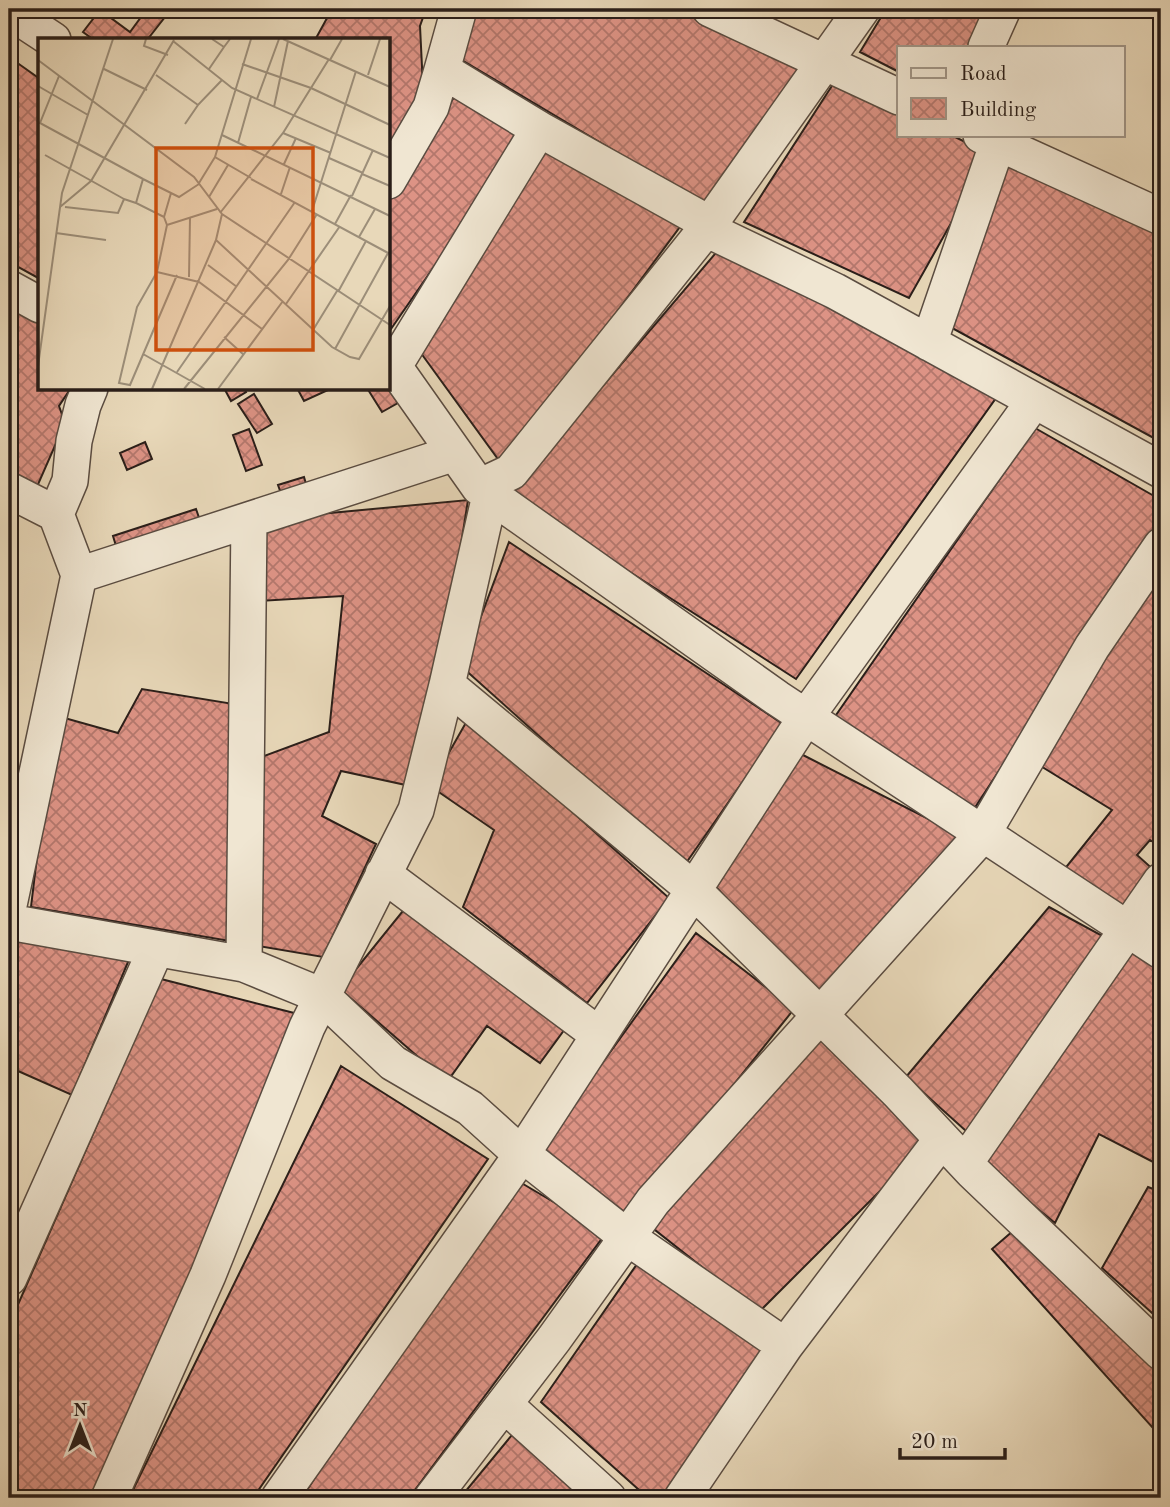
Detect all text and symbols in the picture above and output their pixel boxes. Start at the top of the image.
inset map [38,38,390,390]
legend [897,46,1124,136]
text: Road [960,64,1007,85]
text: Building [960,100,1037,121]
north arrow [46,1392,116,1462]
text: N [73,1402,88,1421]
scale bar [900,1416,1006,1460]
text: 20 m [911,1432,958,1453]

